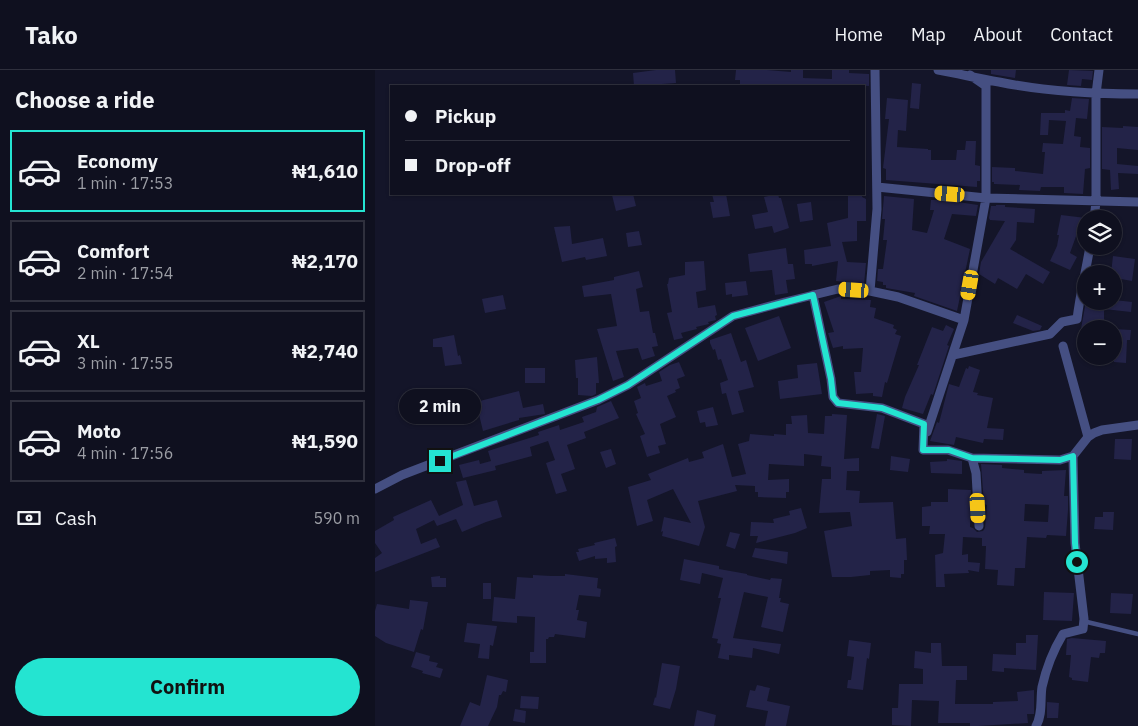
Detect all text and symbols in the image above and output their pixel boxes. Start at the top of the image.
text: Tako [25,19,78,51]
text: Home [835,23,883,46]
text: Map [911,23,946,46]
text: About [974,23,1022,46]
text: Contact [1050,23,1113,46]
text: Choose a ride [15,85,155,114]
text: Pickup [435,104,496,128]
icon: car [17,149,62,194]
text: Economy [77,149,158,173]
text: Drop-off [435,153,511,177]
text: ₦1,610 [292,159,358,183]
text: 1 min · 17:53 [77,173,173,193]
car [934,185,965,203]
map controls [1077,210,1122,365]
button: layers [1077,210,1122,255]
icon: car [17,239,62,284]
text: Comfort [77,239,150,263]
text: ₦2,170 [292,249,358,273]
text: 2 min · 17:54 [77,263,173,283]
button: + [1077,265,1122,310]
car [960,269,979,301]
car [838,281,869,299]
button: − [1077,320,1122,365]
icon: car [17,329,62,374]
text: XL [77,329,100,353]
text: ₦2,740 [292,339,358,363]
text: 3 min · 17:55 [77,353,173,373]
callout: 2 min [399,388,481,424]
text: 2 min [419,396,461,416]
icon: car [17,419,62,464]
text: Moto [77,419,121,443]
text: ₦1,590 [292,429,358,453]
text: 4 min · 17:56 [77,443,173,463]
route end [429,450,451,472]
car [969,493,986,523]
icon: cash [15,504,43,532]
text: Cash [55,506,97,530]
text: 590 m [313,508,360,528]
route start [1066,551,1088,573]
button: Confirm [15,658,360,716]

